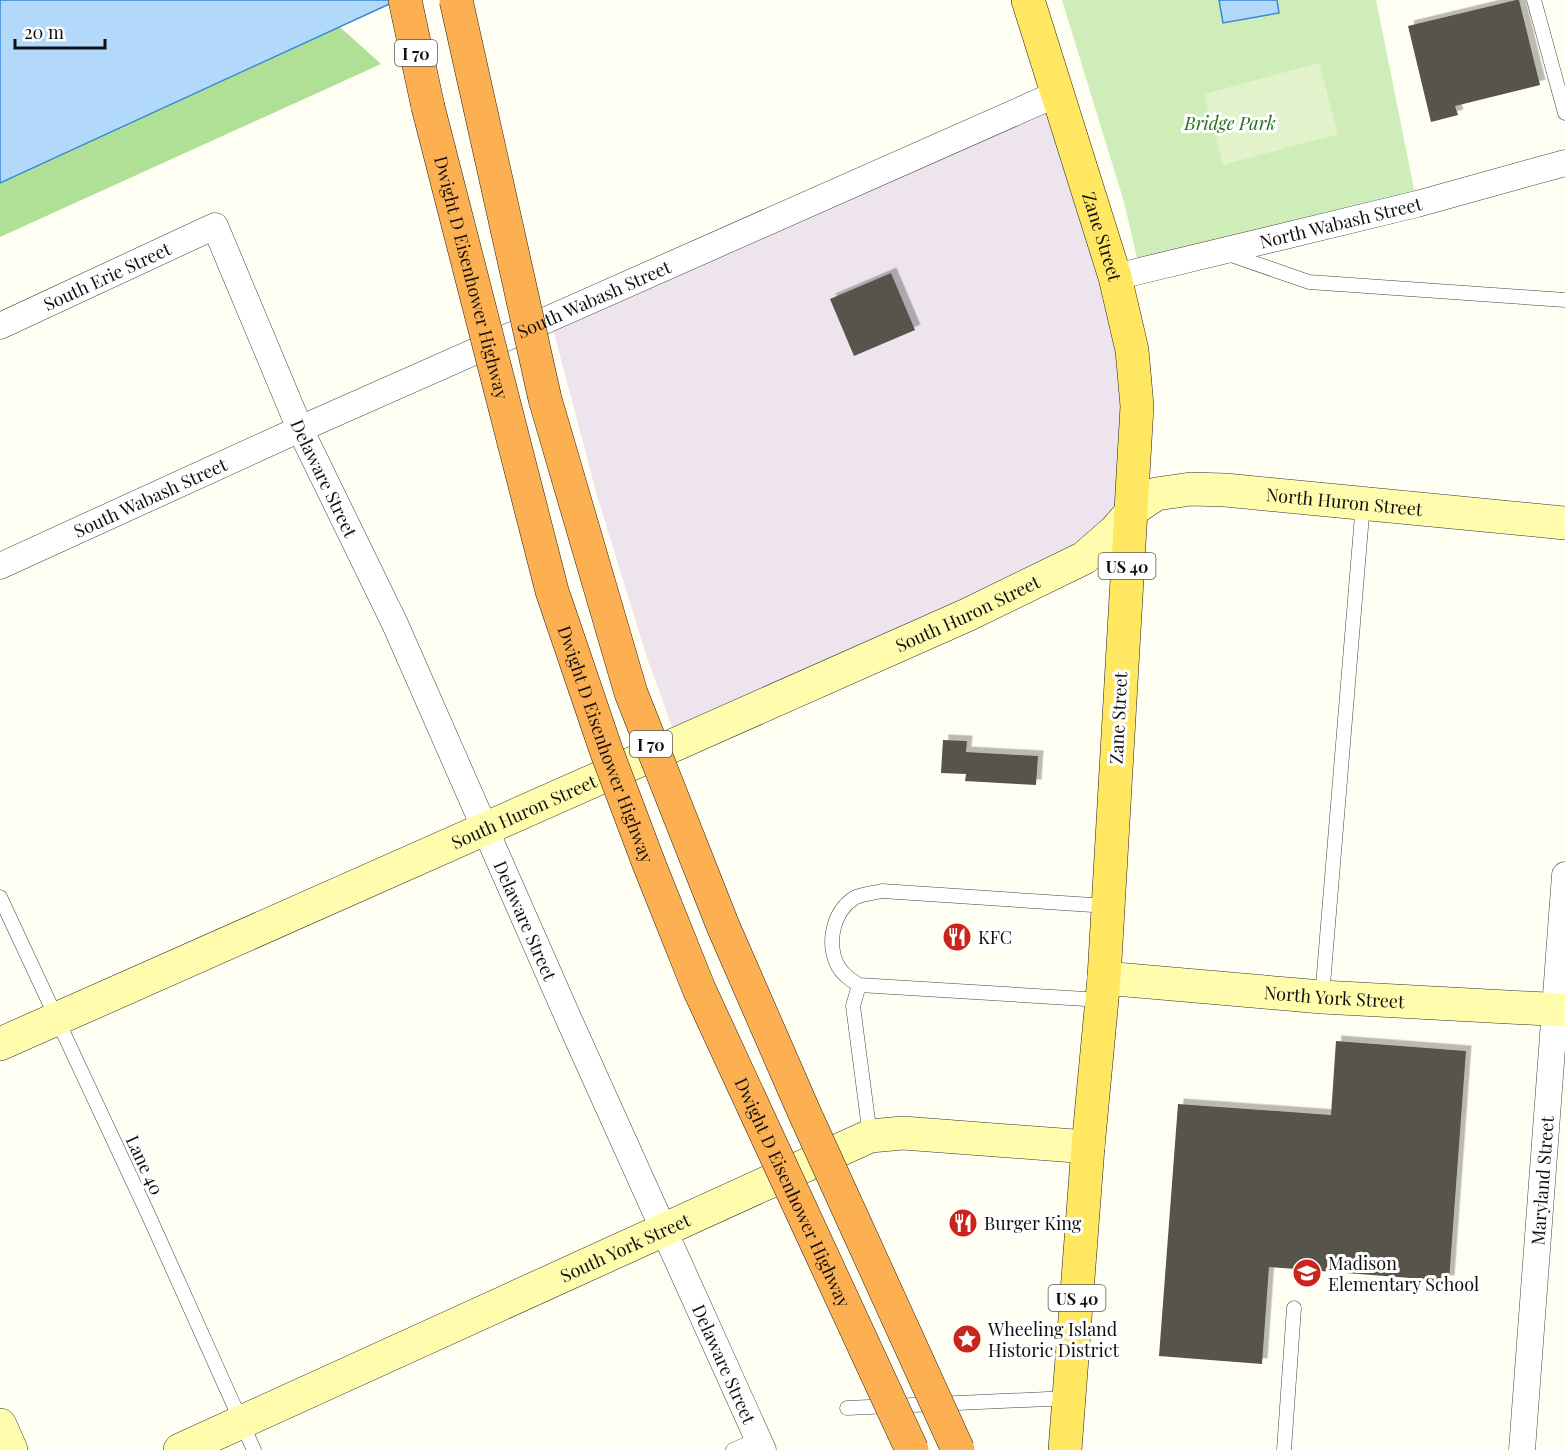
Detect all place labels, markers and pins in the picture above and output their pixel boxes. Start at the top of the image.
restaurant icon: KFC [941,921,973,953]
place label: KFC [978,925,1012,949]
restaurant icon: Burger King [947,1207,979,1239]
place label: Burger King [984,1211,1082,1235]
place label: Madison Elementary School [1328,1251,1479,1296]
school or university icon: Madison Elementary School [1291,1257,1323,1289]
place label: Wheeling Island Historic District [987,1317,1119,1362]
place icon: Wheeling Island Historic District [951,1323,983,1355]

